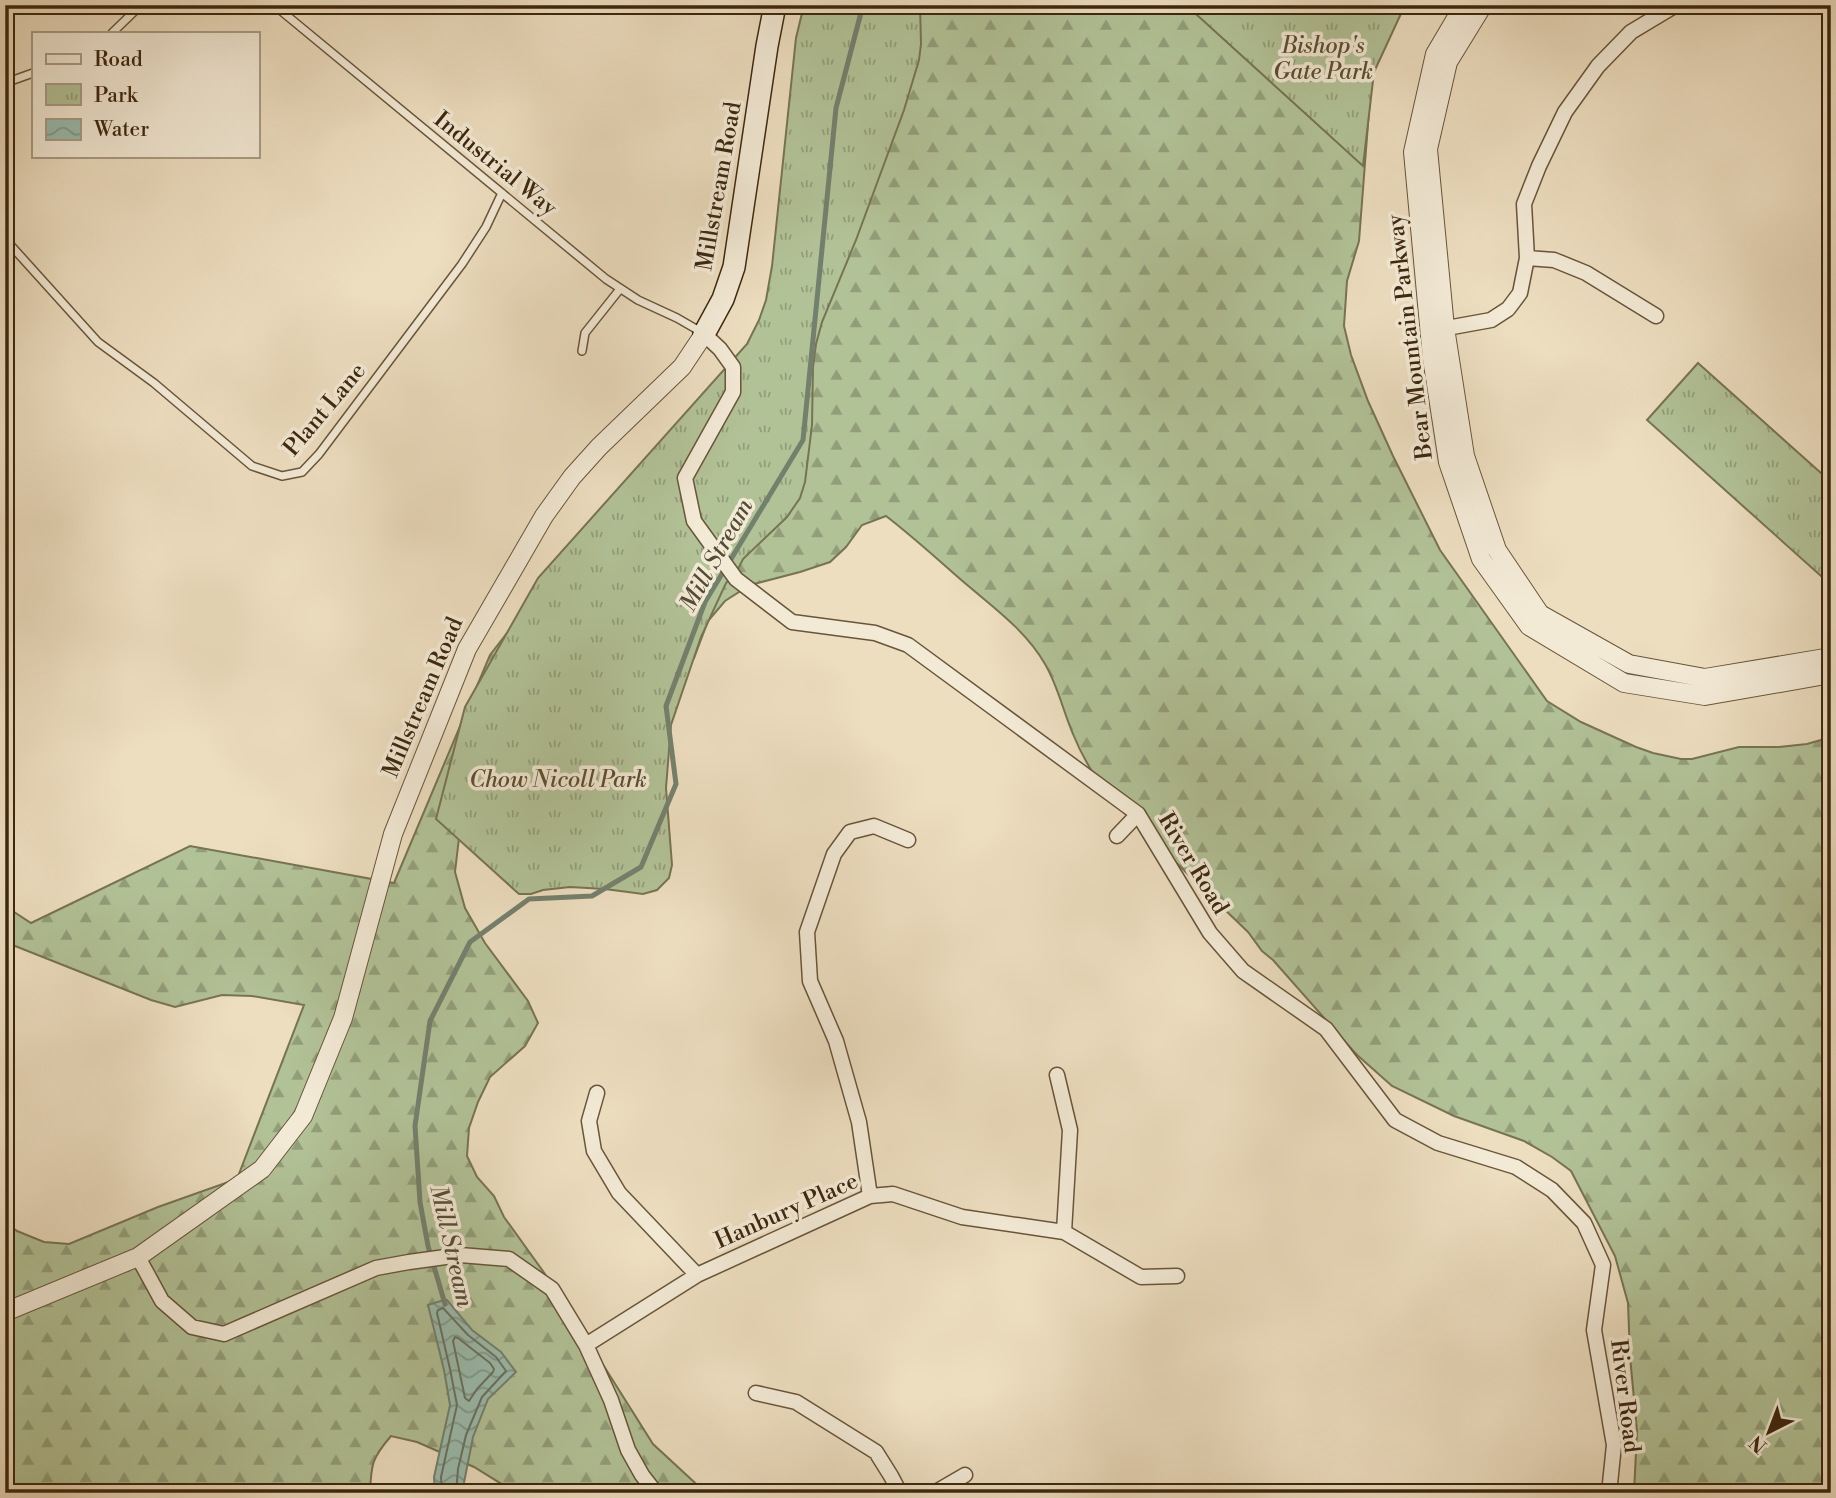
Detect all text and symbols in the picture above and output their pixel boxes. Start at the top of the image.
legend [32,32,259,158]
park label: Bishop's Gate Park [1273,32,1373,86]
text: Road [94,47,143,73]
text: Park [94,83,139,109]
street label: Millstream Road [690,99,748,273]
street label: Industrial Way [428,106,563,222]
text: Water [93,117,149,143]
street label: Bear Mountain Parkway [1381,212,1439,462]
street label: Plant Lane [278,357,372,462]
water label: Mill Stream [674,493,760,617]
street label: Millstream Road [377,613,469,782]
park label: Chow Nicoll Park [469,766,647,794]
street label: River Road [1152,807,1235,920]
street label: Hanbury Place [710,1167,862,1255]
water label: Mill Stream [422,1182,480,1311]
street label: River Road [1604,1338,1646,1455]
north arrow [1734,1396,1804,1466]
text: N [1745,1430,1772,1458]

